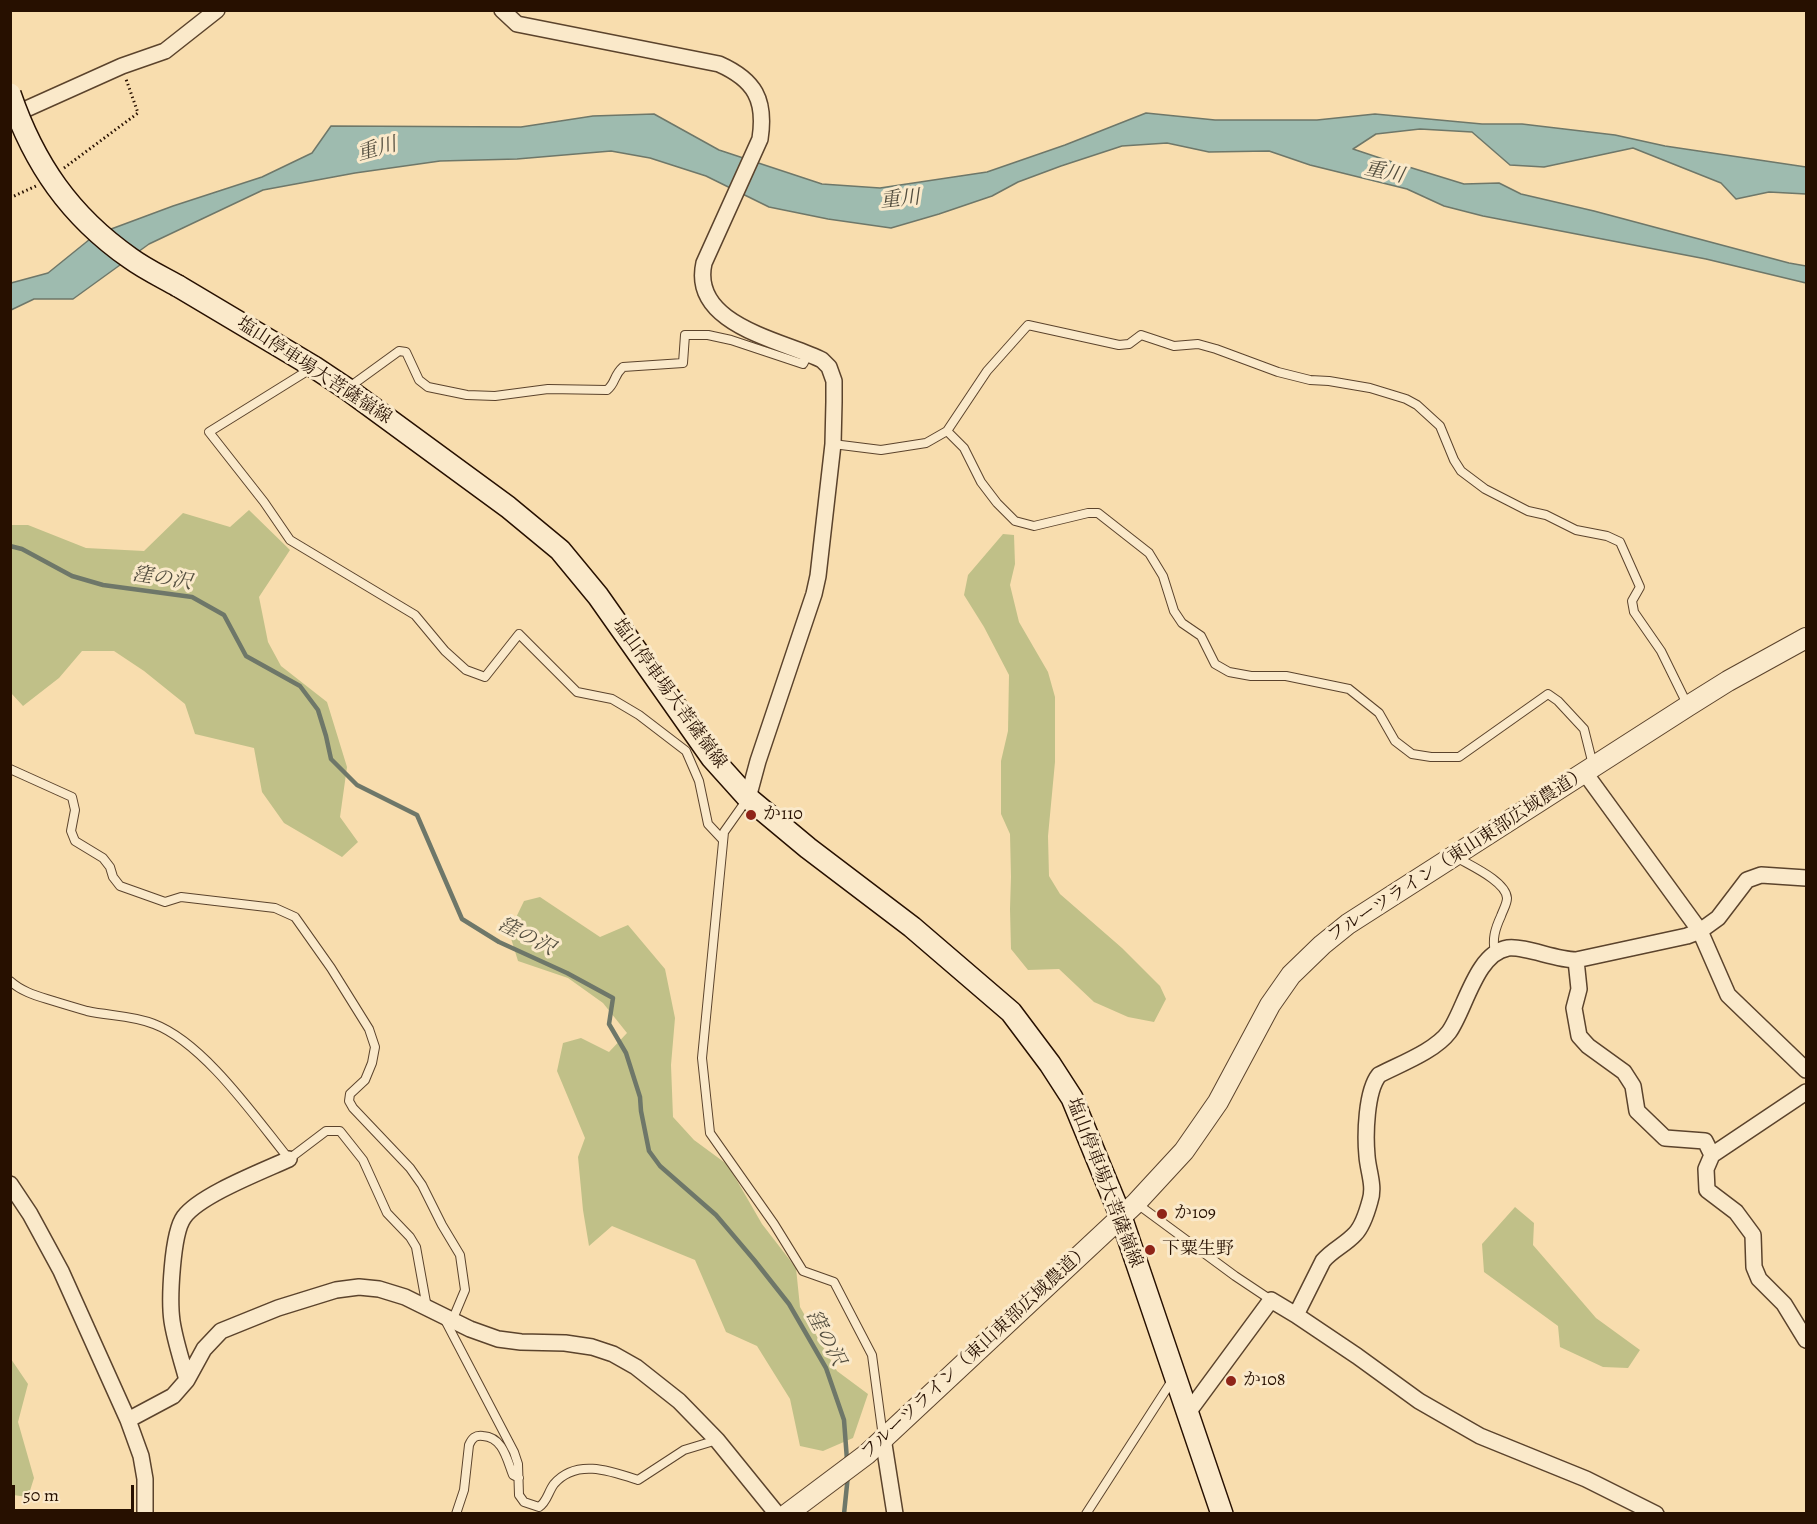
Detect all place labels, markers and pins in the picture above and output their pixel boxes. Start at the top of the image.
place label: か110 [763,804,803,826]
marker: か110 [744,808,758,822]
place label: か109 [1174,1203,1216,1225]
marker: か109 [1155,1207,1169,1221]
place label: 下粟生野 [1162,1239,1234,1261]
marker: 下粟生野 [1143,1243,1157,1257]
place label: か108 [1243,1370,1285,1392]
marker: か108 [1224,1374,1238,1388]

